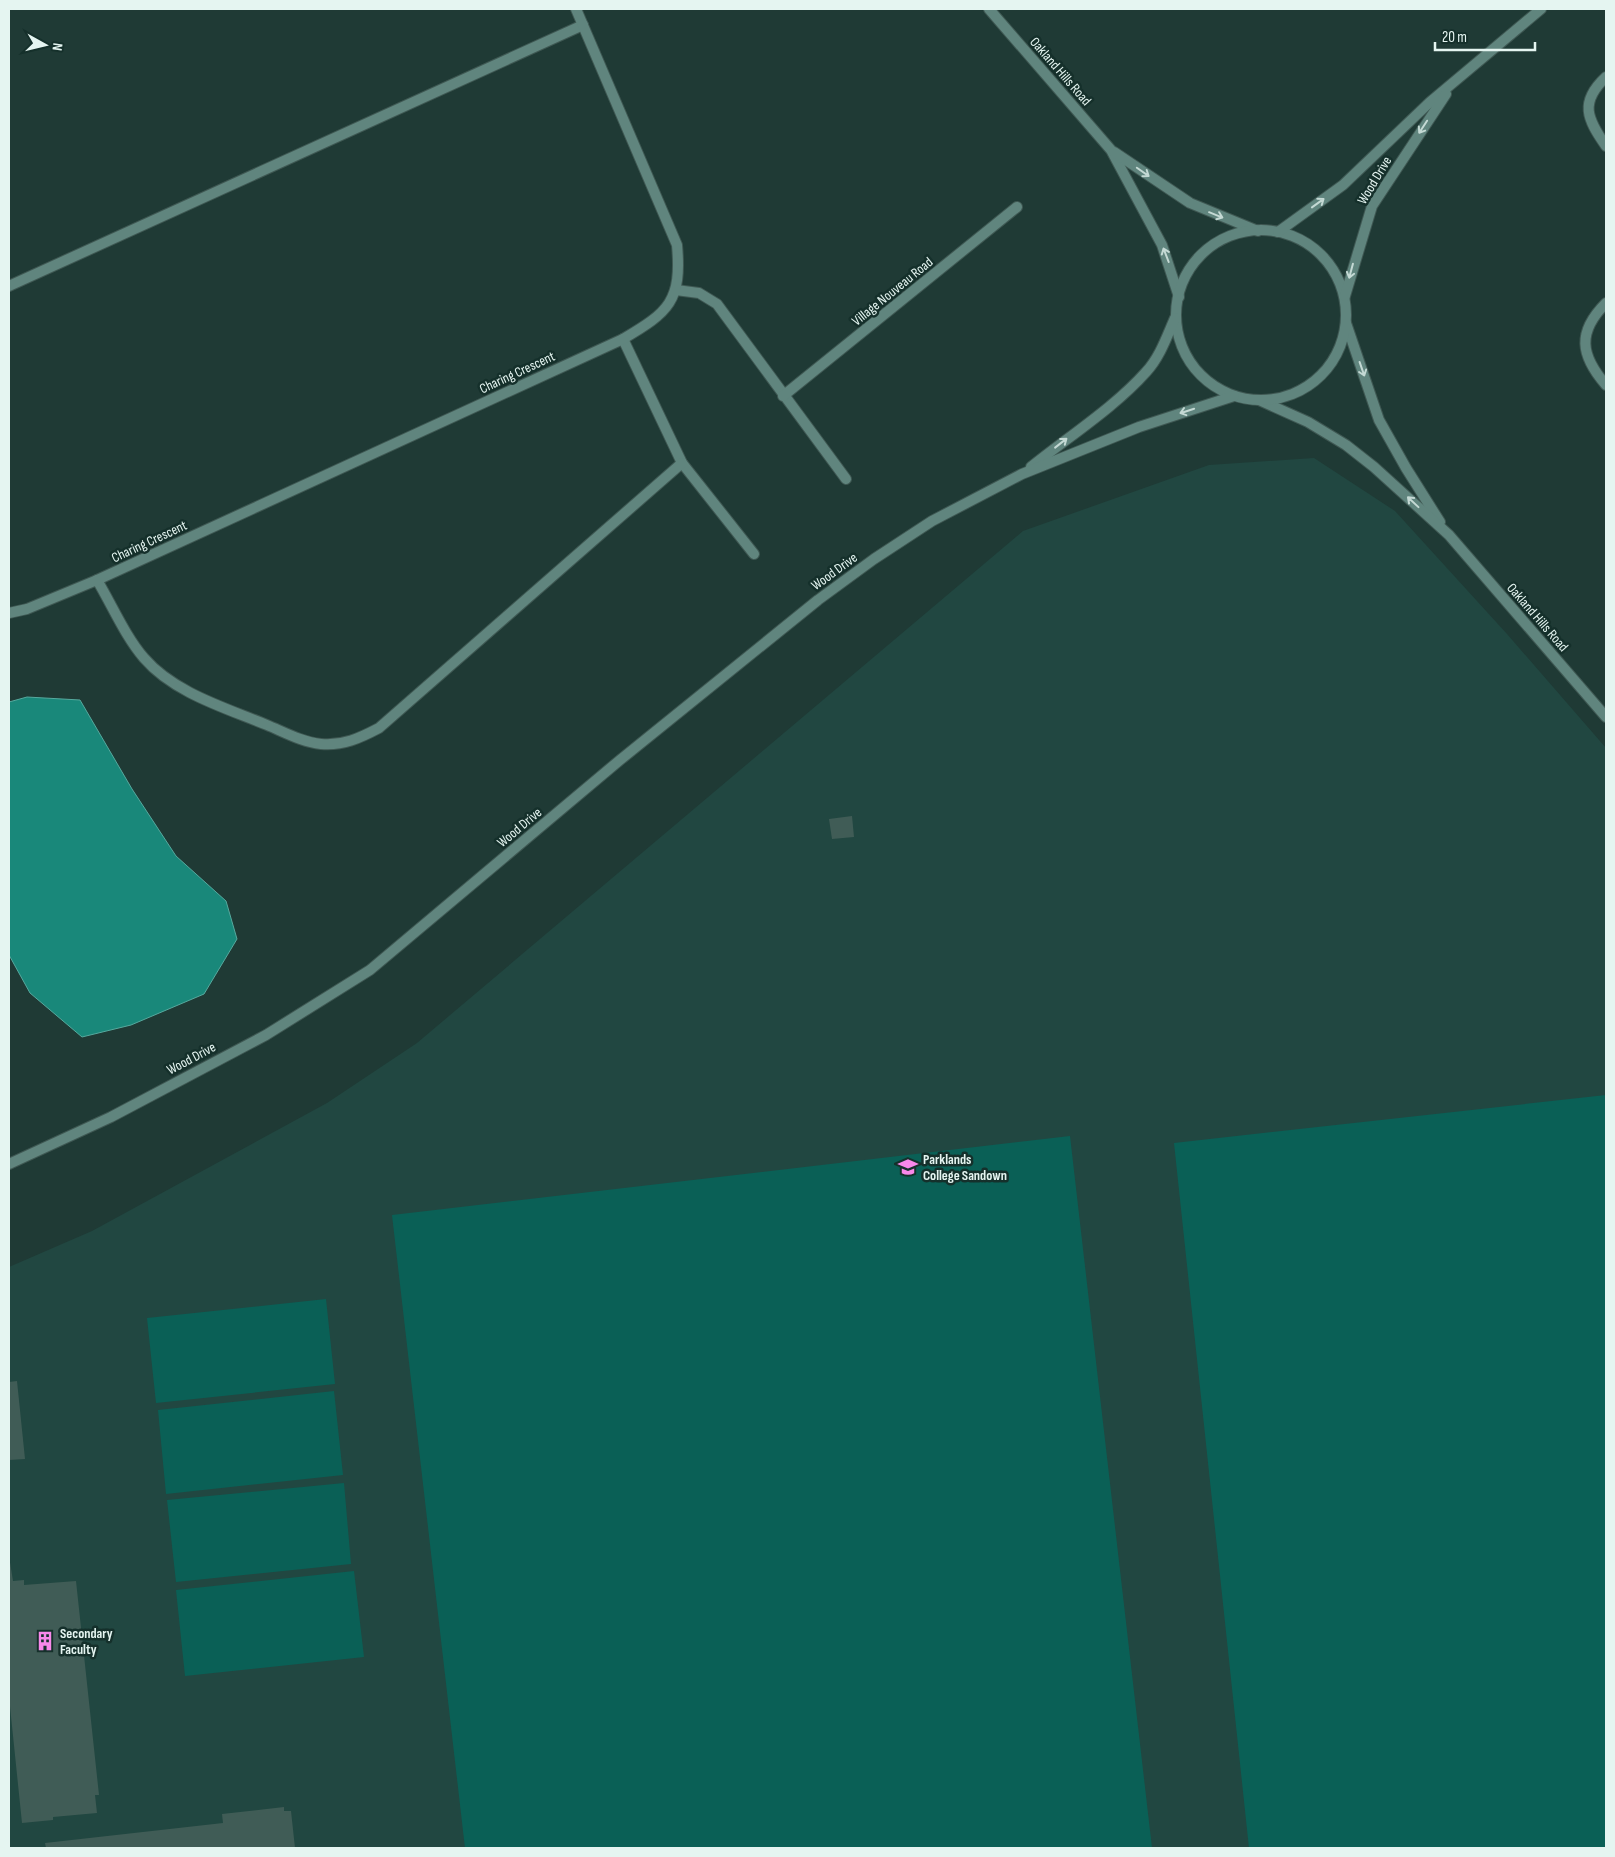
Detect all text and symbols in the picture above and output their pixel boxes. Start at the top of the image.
north arrow [20,20,70,70]
scale bar [1435,20,1535,52]
text: 20 m [1442,28,1467,47]
street label: Oakland Hills Road [1026,34,1095,109]
text: N [48,42,66,52]
one-way arrow [1418,120,1428,134]
street label: Wood Drive [1353,153,1395,207]
one-way arrow [1136,167,1150,178]
one-way arrow [1311,198,1325,208]
one-way arrow [1208,211,1223,220]
one-way arrow [1160,248,1170,263]
street label: Village Nouveau Road [848,253,936,329]
one-way arrow [1346,263,1356,279]
street label: Charing Crescent [477,348,558,397]
one-way arrow [1357,361,1367,377]
one-way arrow [1180,407,1196,416]
one-way arrow [1054,438,1067,449]
one-way arrow [1406,496,1419,508]
street label: Charing Crescent [109,517,190,566]
street label: Wood Drive [808,549,861,594]
street label: Oakland Hills Road [1503,580,1572,655]
street label: Wood Drive [494,804,545,851]
street label: Wood Drive [164,1038,219,1078]
place label: Parklands College Sandown [923,1151,1007,1184]
school or university icon: Parklands College Sandown [897,1156,919,1178]
place label: Secondary Faculty [60,1625,113,1658]
building icon: Secondary Faculty [34,1630,56,1652]

